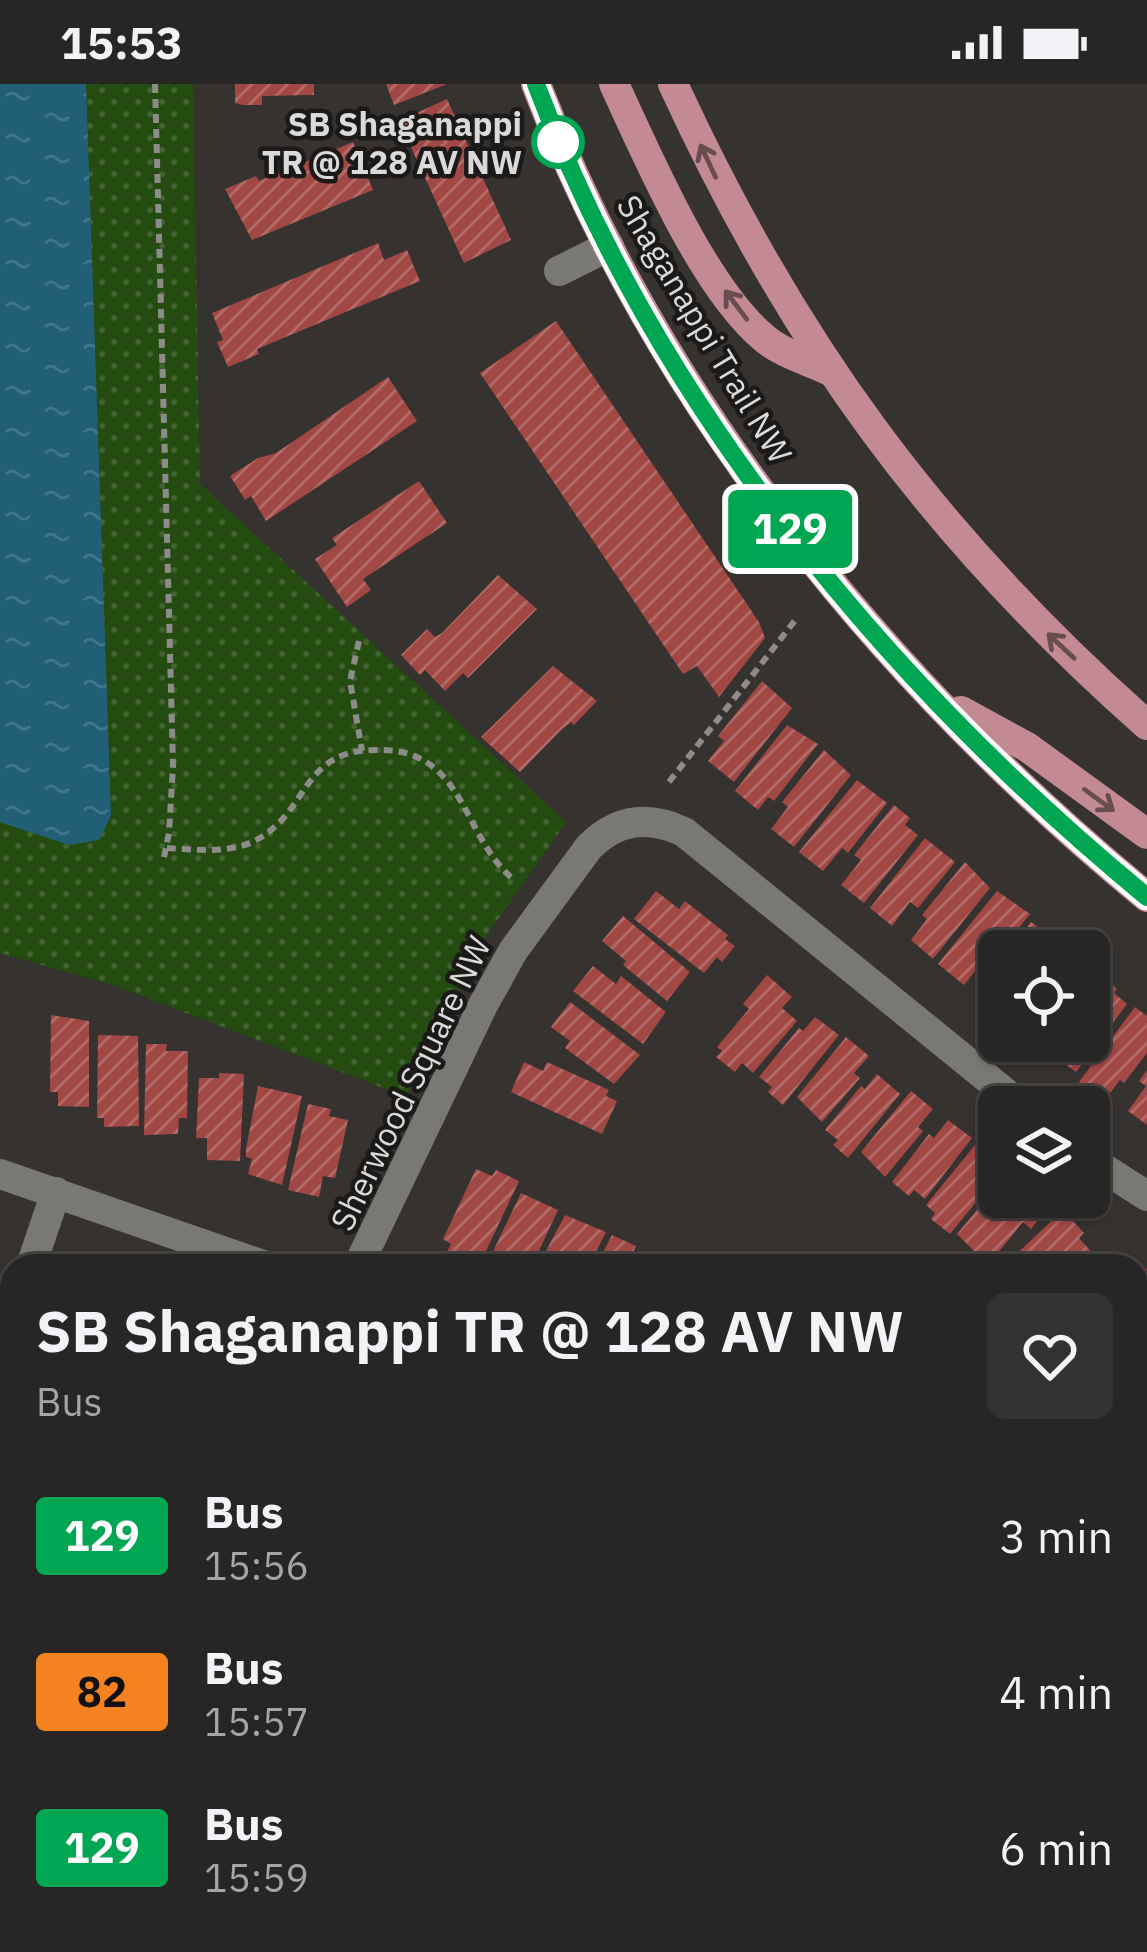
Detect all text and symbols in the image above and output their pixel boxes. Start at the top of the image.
text: 15:53 [60,13,183,71]
place label: SB Shaganappi TR @ 128 AV NW [262,102,522,183]
marker: SB Shaganappi TR @ 128 AV NW [533,117,583,167]
one-way arrow [696,144,718,180]
street label: Shaganappi Trail NW [608,187,802,471]
one-way arrow [724,290,750,322]
line badge: 129 [721,490,859,568]
text: 129 [752,501,828,556]
one-way arrow [1046,633,1076,661]
one-way arrow [1082,786,1115,812]
street label: Sherwood Square NW [320,929,500,1237]
map controls [978,930,1110,1218]
button: locate [978,930,1110,1062]
button: layers [978,1086,1110,1218]
button: heart [987,1293,1113,1419]
text: SB Shaganappi TR @ 128 AV NW [36,1294,904,1368]
text: Bus [36,1376,103,1427]
text: Bus [204,1482,284,1540]
text: 3 min [999,1507,1113,1565]
text: 129 [64,1508,140,1563]
text: 15:56 [204,1540,309,1591]
text: Bus [204,1638,284,1696]
text: 4 min [999,1663,1113,1721]
text: 82 [77,1664,127,1719]
text: 15:57 [204,1696,309,1747]
text: Bus [204,1794,284,1852]
text: 6 min [999,1819,1113,1877]
text: 129 [64,1820,140,1875]
text: 15:59 [204,1852,309,1903]

